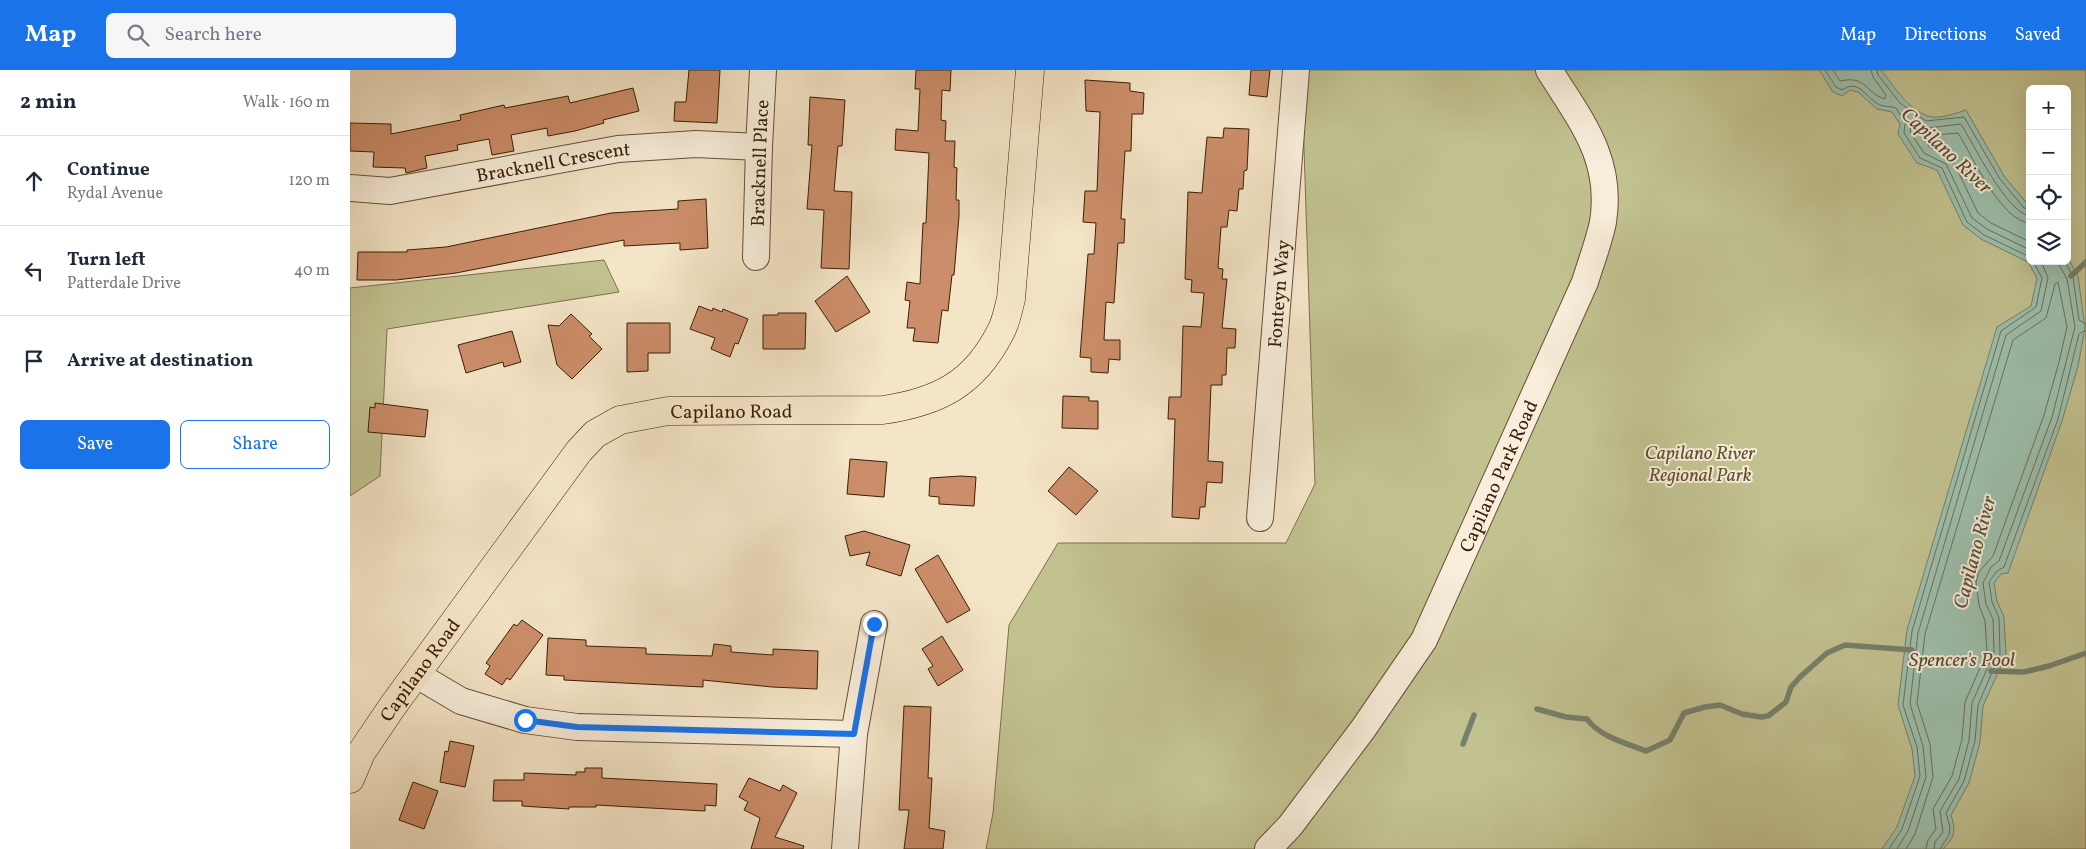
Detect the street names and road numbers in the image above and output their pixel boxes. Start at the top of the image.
street label: Bracknell Place [746,99,776,227]
street label: Bracknell Crescent [474,137,631,190]
street label: Fonteyn Way [1263,239,1297,349]
street label: Capilano Park Road [1454,396,1545,557]
street label: Capilano Road [670,399,792,426]
street label: Capilano Road [375,614,467,728]

